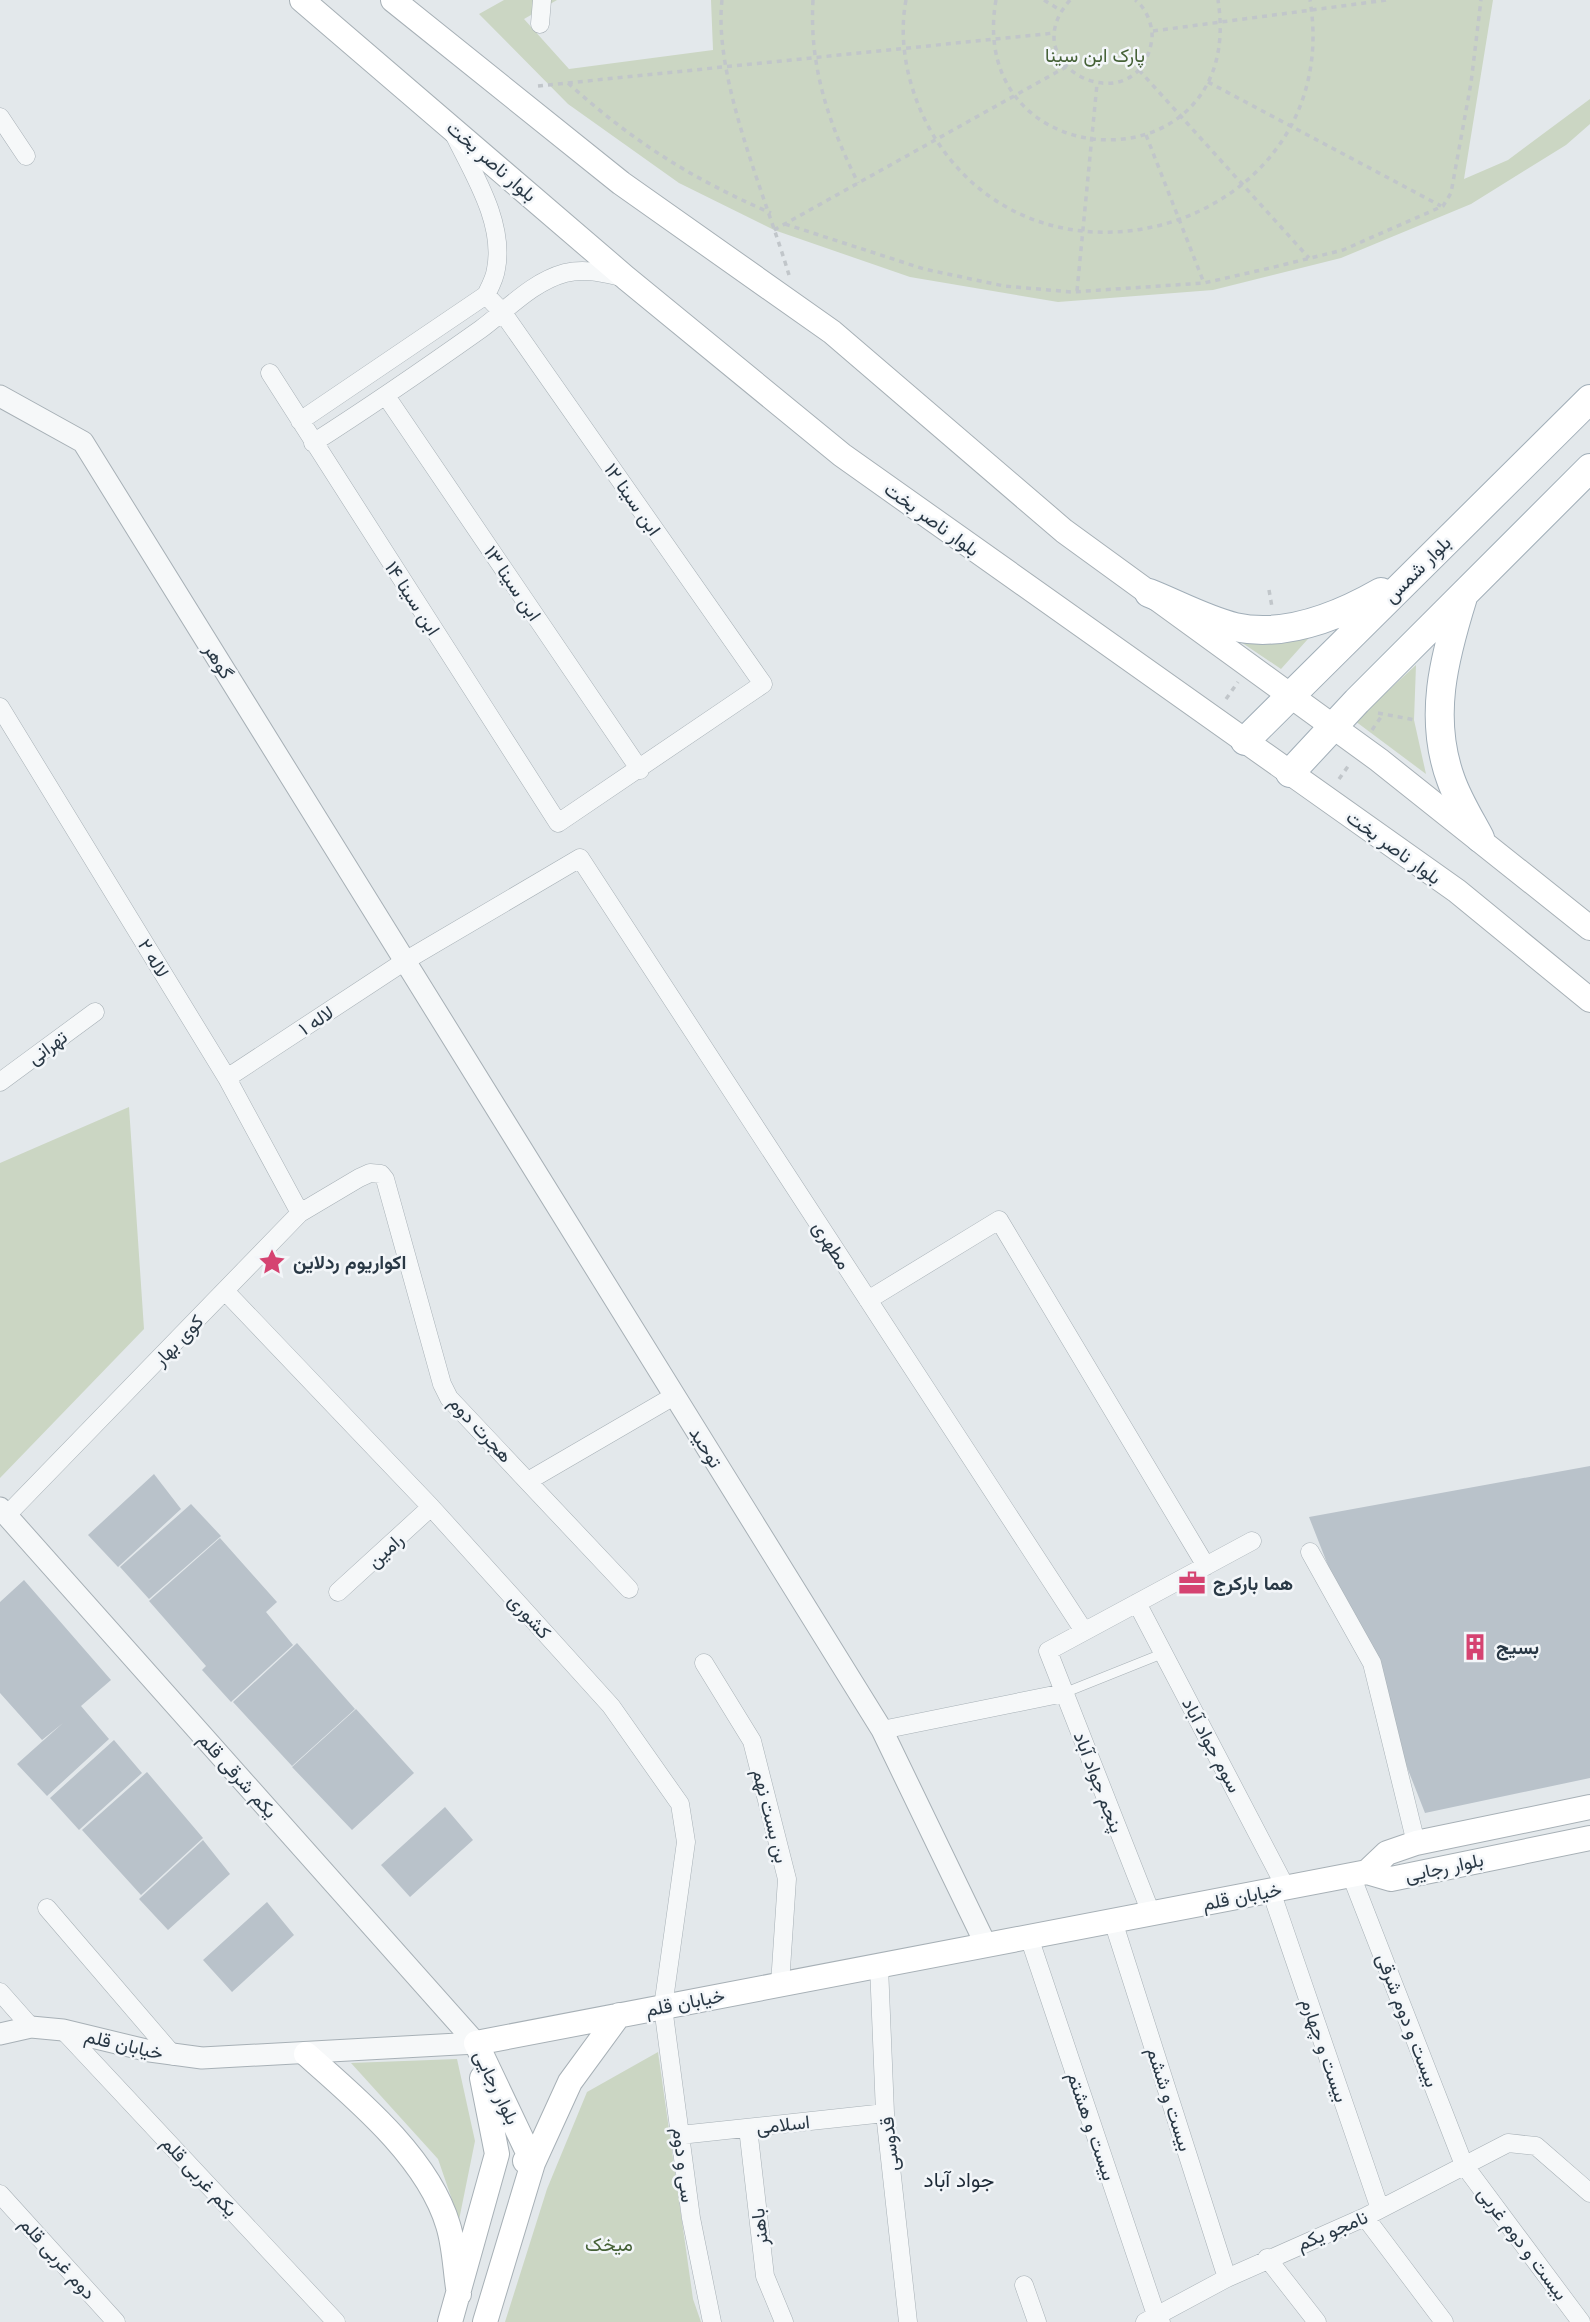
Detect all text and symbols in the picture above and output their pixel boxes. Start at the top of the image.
park label: پارک ابن سینا [1045,45,1145,69]
street label: بلوار ناصر بخت [442,117,541,207]
street label: ابن سینا ۱۲ [599,459,665,540]
street label: بلوار ناصر بخت [880,478,983,561]
street label: بلوار شمس [1380,532,1456,608]
street label: ابن سینا ۱۳ [479,542,545,625]
street label: ابن سینا ۱۴ [380,557,444,640]
street label: گوهر [198,639,237,683]
street label: بلوار ناصر بخت [1342,806,1445,889]
street label: لاله ۲ [134,935,173,981]
street label: لاله ۱ [295,1002,337,1039]
street label: تهرانی [24,1026,72,1069]
street label: مطهری [807,1217,855,1274]
place icon: اکواریوم ردلاین [257,1247,287,1277]
place label: اکواریوم ردلاین [293,1252,406,1275]
street label: کوی بهار [149,1311,208,1371]
street label: هجرت دوم [443,1392,517,1468]
street label: توحید [684,1423,726,1472]
street label: رامین [363,1529,408,1573]
office icon: هما بارکرج [1177,1568,1207,1598]
place label: هما بارکرج [1213,1573,1293,1596]
street label: کشوری [503,1590,555,1644]
building icon: بسیج [1460,1632,1490,1662]
place label: بسیج [1496,1637,1539,1661]
street label: سوم جواد آباد [1176,1694,1245,1797]
street label: یکم شرقی قلم [193,1729,281,1823]
street label: پنجم جواد آباد [1067,1729,1127,1837]
street label: بن بست نهم [747,1767,792,1866]
street label: بلوار رجایی [1403,1849,1486,1887]
street label: خیابان قلم [1201,1879,1284,1916]
street label: بیست و دوم شرقی [1371,1950,1443,2091]
street label: خیابان قلم [644,1985,727,2022]
street label: بیست و چهارم [1294,1995,1352,2106]
street label: خیابان قلم [82,2025,165,2066]
street label: بیست و ششم [1141,2044,1196,2155]
street label: بلوار رجایی [469,2047,523,2128]
street label: بیست و هشتم [1061,2069,1120,2184]
street label: اسلامی [755,2111,811,2139]
street label: قدوسی [876,2116,904,2172]
street label: سی و دوم [667,2126,699,2204]
street label: یکم غربی قلم [156,2132,242,2222]
district label: جواد آباد [924,2168,994,2193]
street label: بیست و دوم غربی [1472,2183,1572,2305]
street label: نامجو یکم [1294,2206,1372,2257]
street label: باهنر [747,2207,773,2248]
street label: دوم غربی قلم [14,2213,100,2305]
park label: میخک [585,2234,633,2256]

